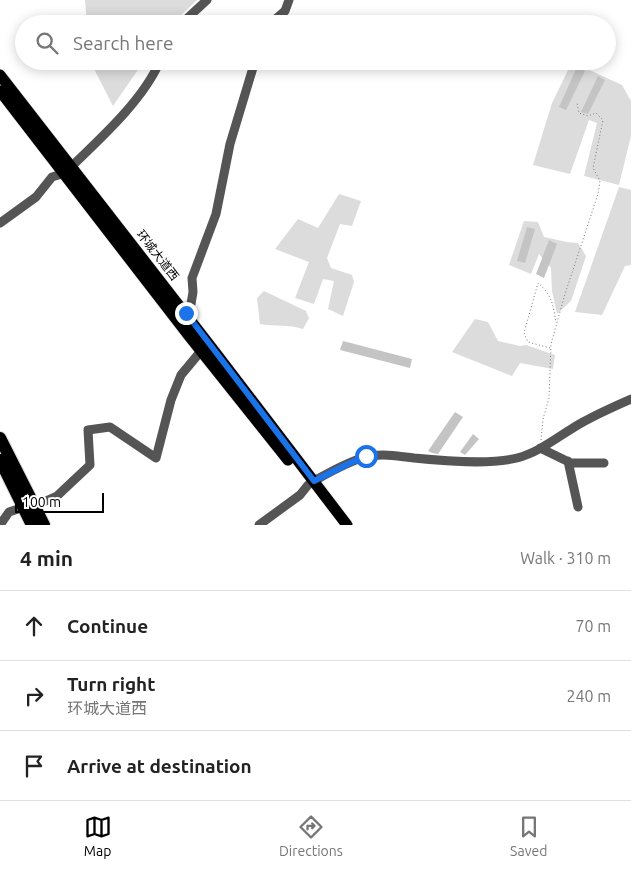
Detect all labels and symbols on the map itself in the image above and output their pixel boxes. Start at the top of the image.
street label: 环城大道西 [134,227,182,283]
route end [175,302,198,325]
route start [355,445,378,468]
scale bar [15,490,104,513]

